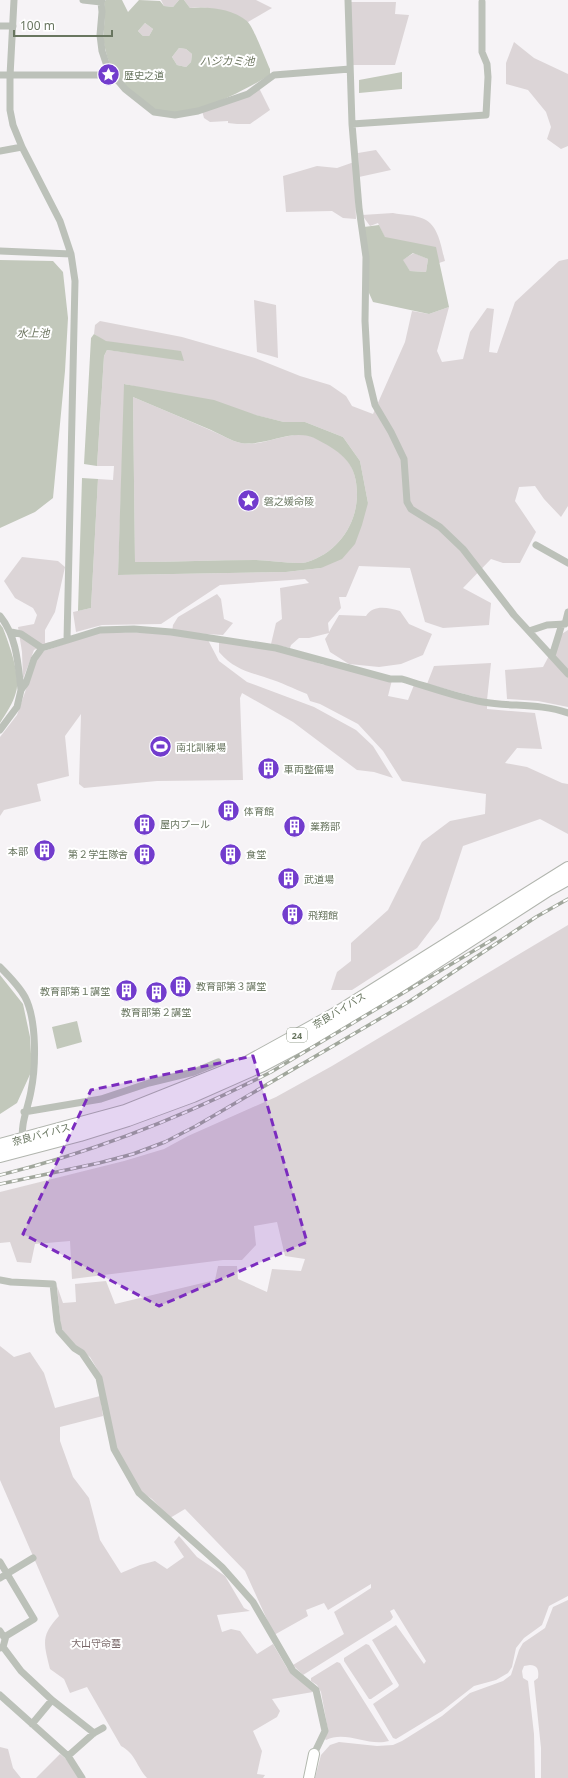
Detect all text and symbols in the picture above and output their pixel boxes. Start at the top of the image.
scale bar [14,12,112,38]
text: 100 m [20,17,55,34]
water label: ハジカミ池 [200,53,255,68]
place icon: 歴史之道 [95,62,121,88]
place label: 歴史之道 [124,68,164,82]
water label: 水上池 [17,325,50,340]
place icon: 磐之媛命陵 [236,488,262,514]
place label: 磐之媛命陵 [264,494,314,508]
sports icon: 南北訓練場 [148,734,174,760]
place label: 南北訓練場 [176,740,226,754]
building icon: 車両整備場 [256,756,282,782]
place label: 車両整備場 [284,762,334,776]
building icon: 体育館 [216,798,242,824]
place label: 体育館 [244,804,274,818]
building icon: 屋内プール [132,811,158,837]
building icon: 業務部 [282,813,308,839]
place label: 屋内プール [160,817,210,831]
place label: 業務部 [310,819,340,833]
building icon: 本部 [31,838,57,864]
building icon: 第２学生隊舎 [131,841,157,867]
building icon: 食堂 [217,841,243,867]
place label: 本部 [8,844,28,858]
place label: 第２学生隊舎 [68,847,128,861]
place label: 食堂 [246,847,266,861]
building icon: 武道場 [276,866,302,892]
place label: 武道場 [304,872,334,886]
building icon: 飛翔館 [279,902,305,928]
place label: 飛翔館 [308,908,338,922]
building icon: 教育部第３講堂 [168,973,194,999]
building icon: 教育部第１講堂 [113,978,139,1004]
building icon: 教育部第２講堂 [143,979,169,1005]
place label: 教育部第３講堂 [196,979,266,993]
place label: 教育部第１講堂 [40,984,110,998]
street label: 奈良バイパス [310,989,368,1031]
place label: 教育部第２講堂 [121,1005,191,1019]
road number: 24 [287,1028,307,1042]
street label: 奈良バイパス [10,1119,72,1149]
park label: 大山守命墓 [71,1636,121,1650]

